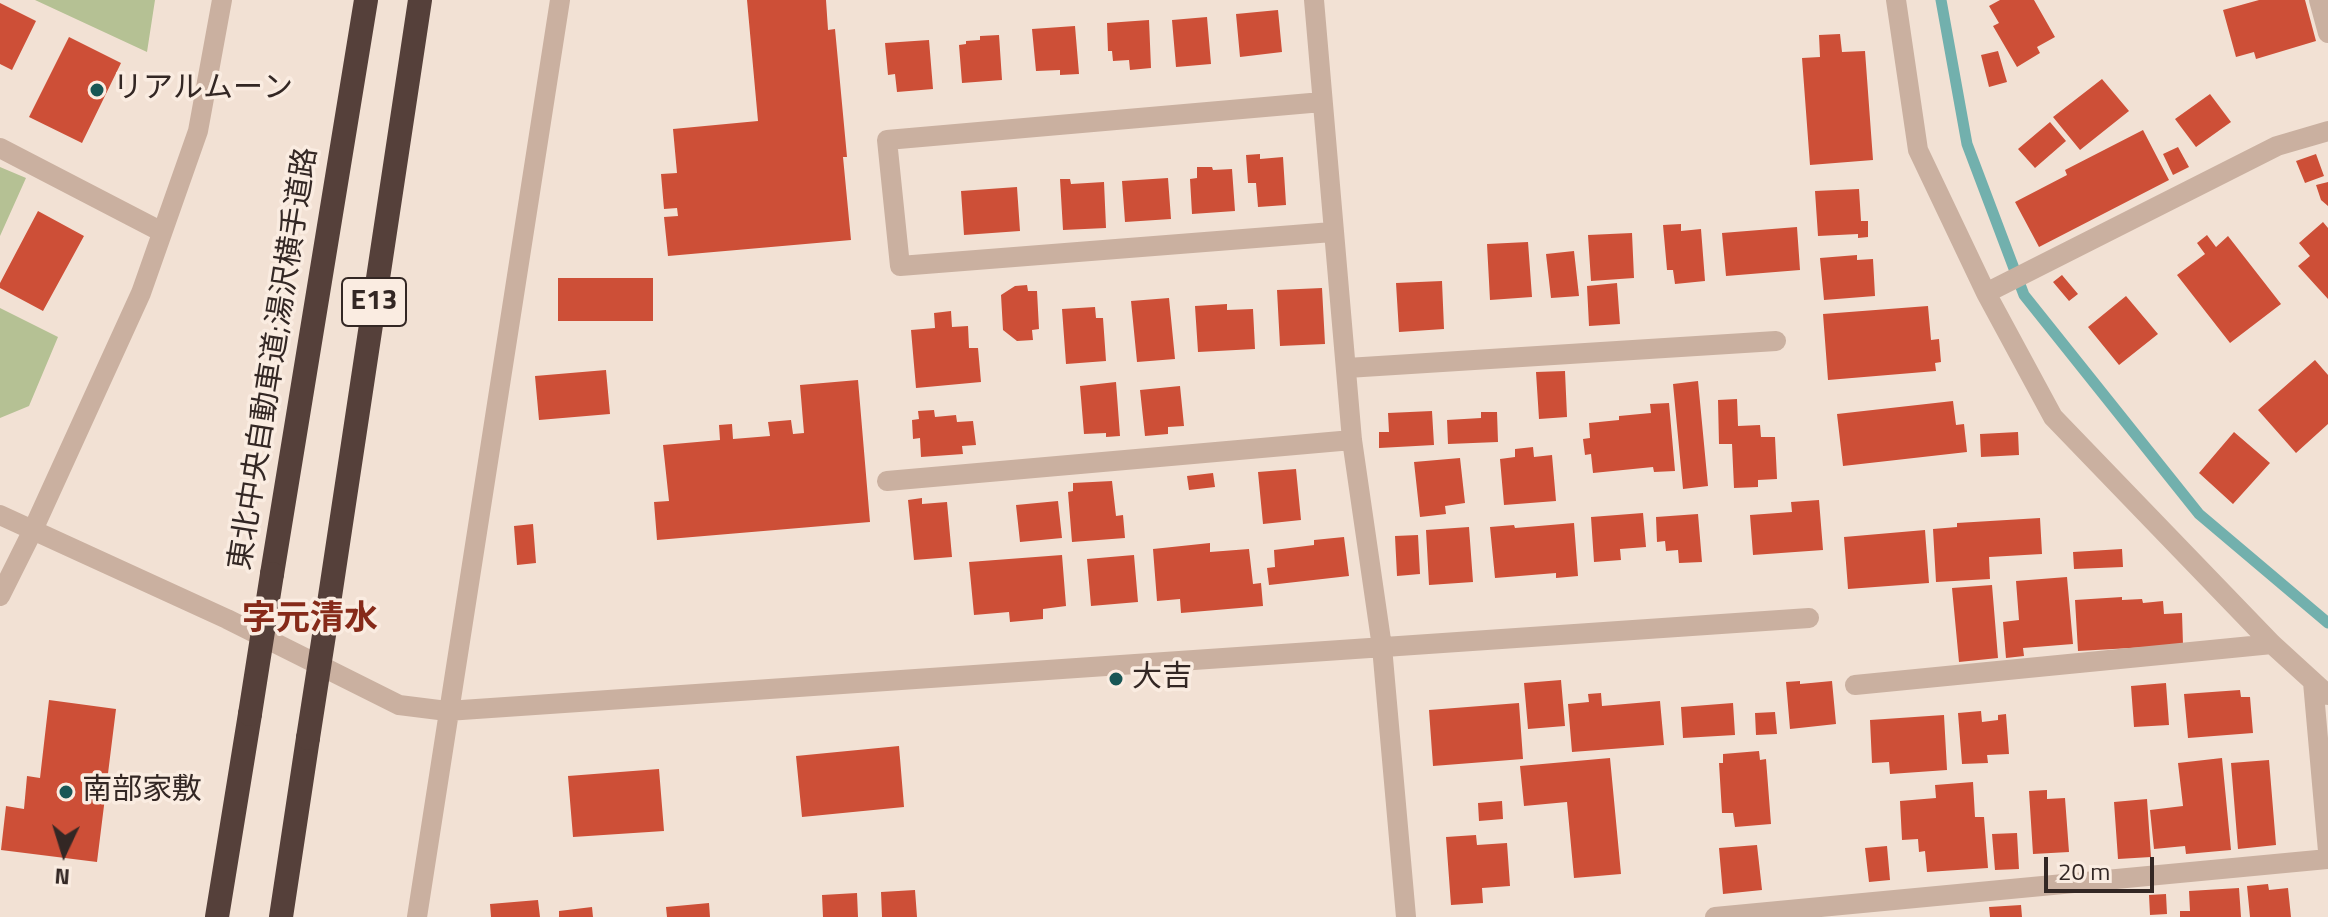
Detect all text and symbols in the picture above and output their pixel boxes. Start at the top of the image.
place label: リアルムーン [113,72,293,108]
marker: リアルムーン [88,81,106,99]
street label: 東北中央自動車道;湯沢横手道路 [224,145,326,573]
road number: E13 [342,278,406,326]
district label: 字元清水 [242,601,378,641]
place label: 大吉 [1132,661,1192,697]
marker: 大吉 [1107,670,1125,688]
place label: 南部家敷 [82,774,202,810]
marker: 南部家敷 [57,783,75,801]
north arrow [24,813,104,893]
scale bar [2048,841,2158,891]
text: 20 m [2058,853,2110,889]
text: N [54,859,71,894]

